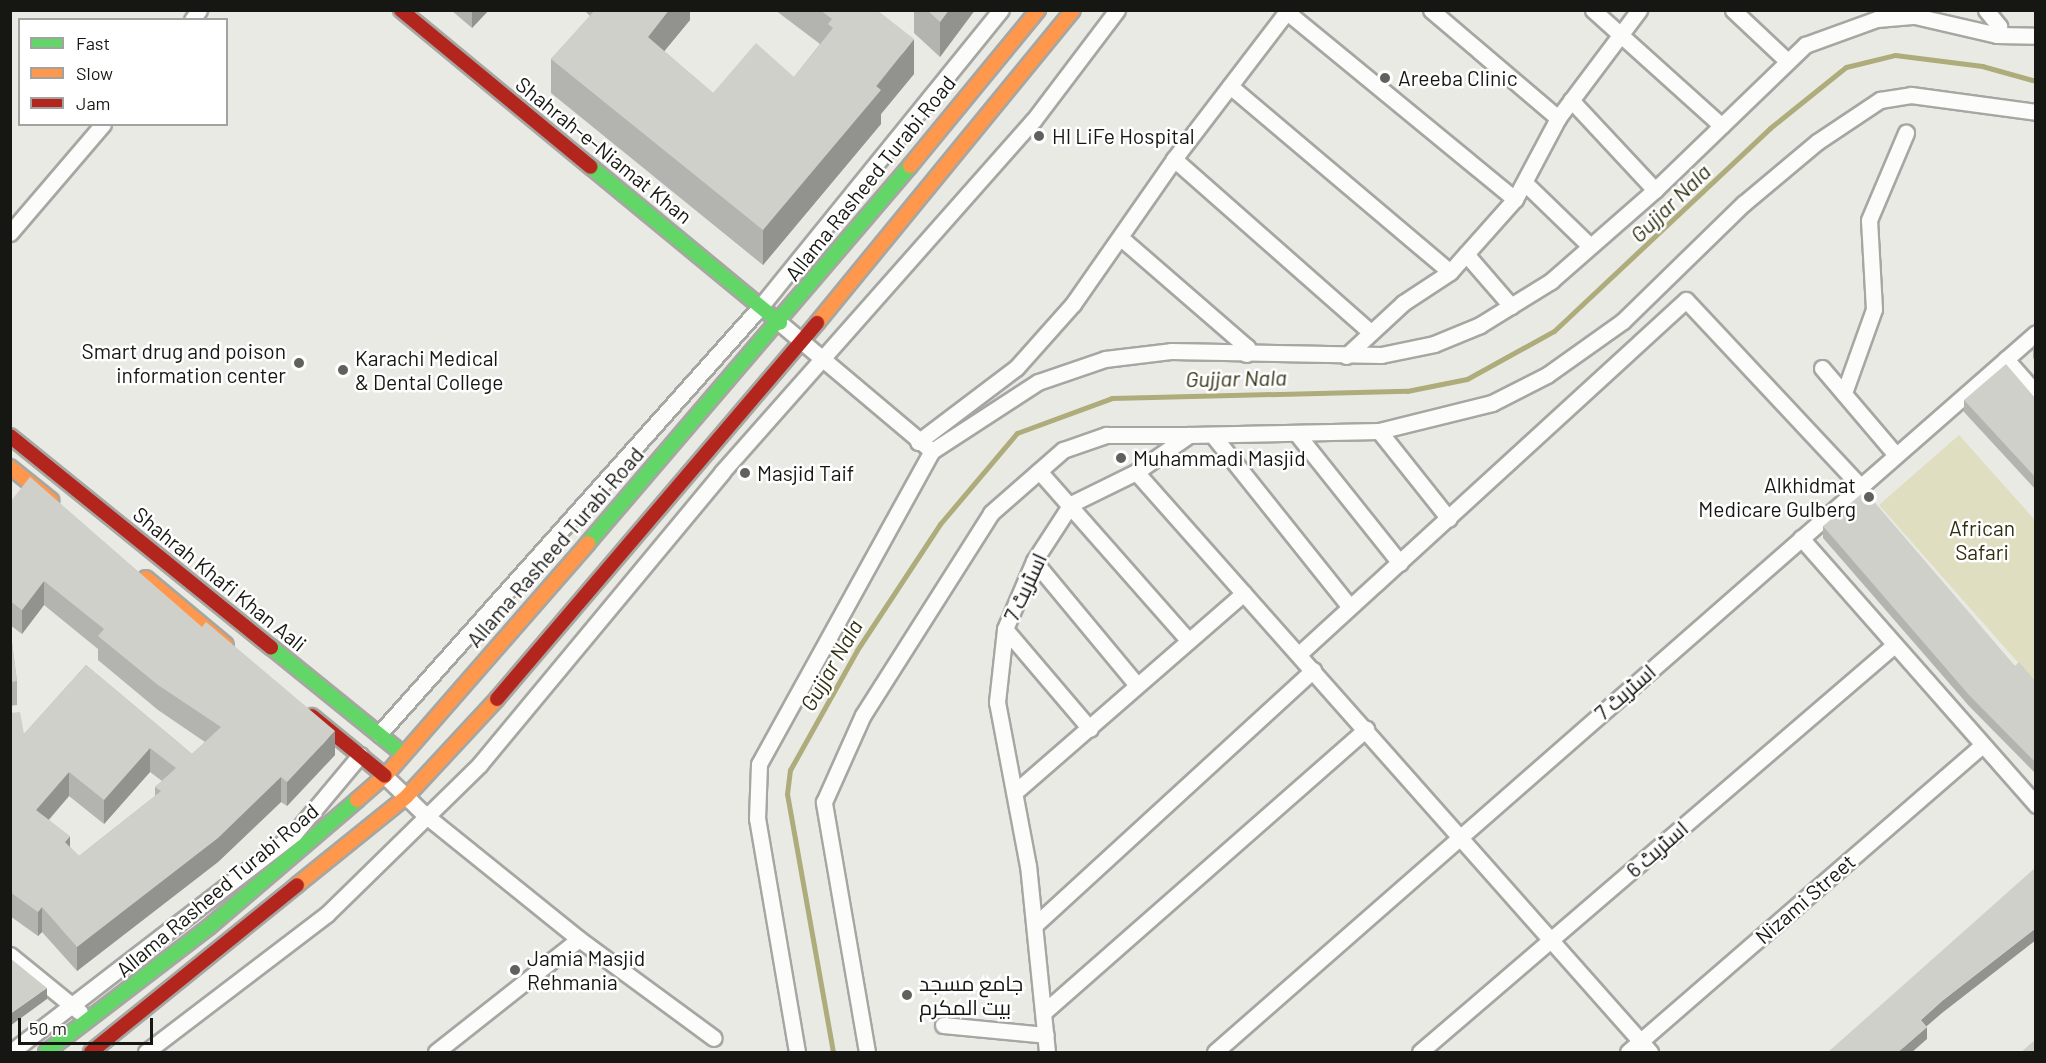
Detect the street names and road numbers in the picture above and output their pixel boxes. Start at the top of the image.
street label: Allama Rasheed Turabi Road [780,70,960,286]
street label: Shahrah-e-Niamat Khan [511,71,697,229]
street label: Allama Rasheed Turabi Road [461,442,649,652]
street label: Shahrah Khafi Khan Aali [128,501,312,657]
street label: اسٹریٹ 7 [998,549,1052,625]
street label: اسٹریٹ 7 [1589,659,1661,725]
street label: Allama Rasheed Turabi Road [111,798,323,982]
street label: اسٹریٹ 6 [1621,815,1693,883]
street label: Nizami Street [1750,849,1860,949]

